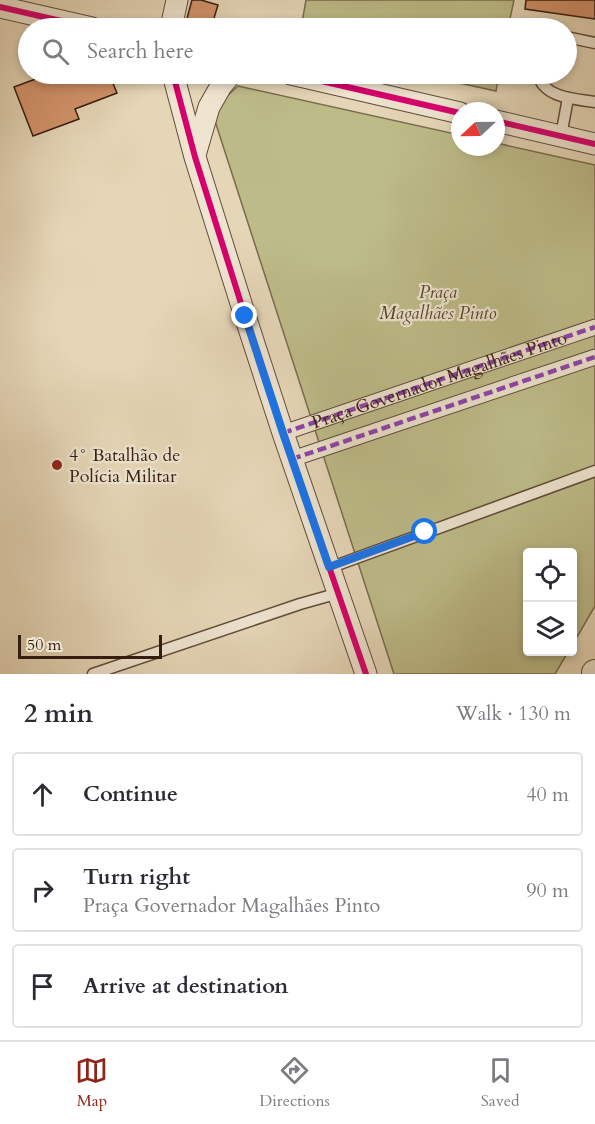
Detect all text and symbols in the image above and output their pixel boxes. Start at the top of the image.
search box [18,18,577,84]
icon: search [39,35,72,68]
text: Search here [87,36,194,66]
north arrow [451,102,505,156]
park label: Praça Magalhães Pinto [379,280,497,326]
route end [231,302,257,328]
street label: Praça Governador Magalhães Pinto [309,325,570,435]
place label: 4° Batalhão de Polícia Militar [69,443,180,489]
marker: 4° Batalhão de Polícia Militar [50,458,64,472]
route start [411,518,437,544]
map controls [523,548,577,656]
button: locate [523,548,577,602]
button: layers [523,602,577,656]
scale bar [18,632,162,660]
text: 50 m [27,634,61,656]
text: 2 min [24,696,93,731]
text: Walk · 130 m [456,700,571,727]
icon: ahead [26,778,59,811]
text: Continue [83,779,178,809]
text: 40 m [526,781,569,808]
text: Turn right [83,862,190,892]
icon: right [26,874,59,907]
text: 90 m [526,877,569,904]
text: Praça Governador Magalhães Pinto [83,892,380,919]
icon: arrive [26,970,59,1003]
text: Arrive at destination [83,971,288,1001]
tab: Map [75,1054,108,1112]
tab: Directions [259,1054,330,1112]
tab: Saved [481,1054,520,1112]

